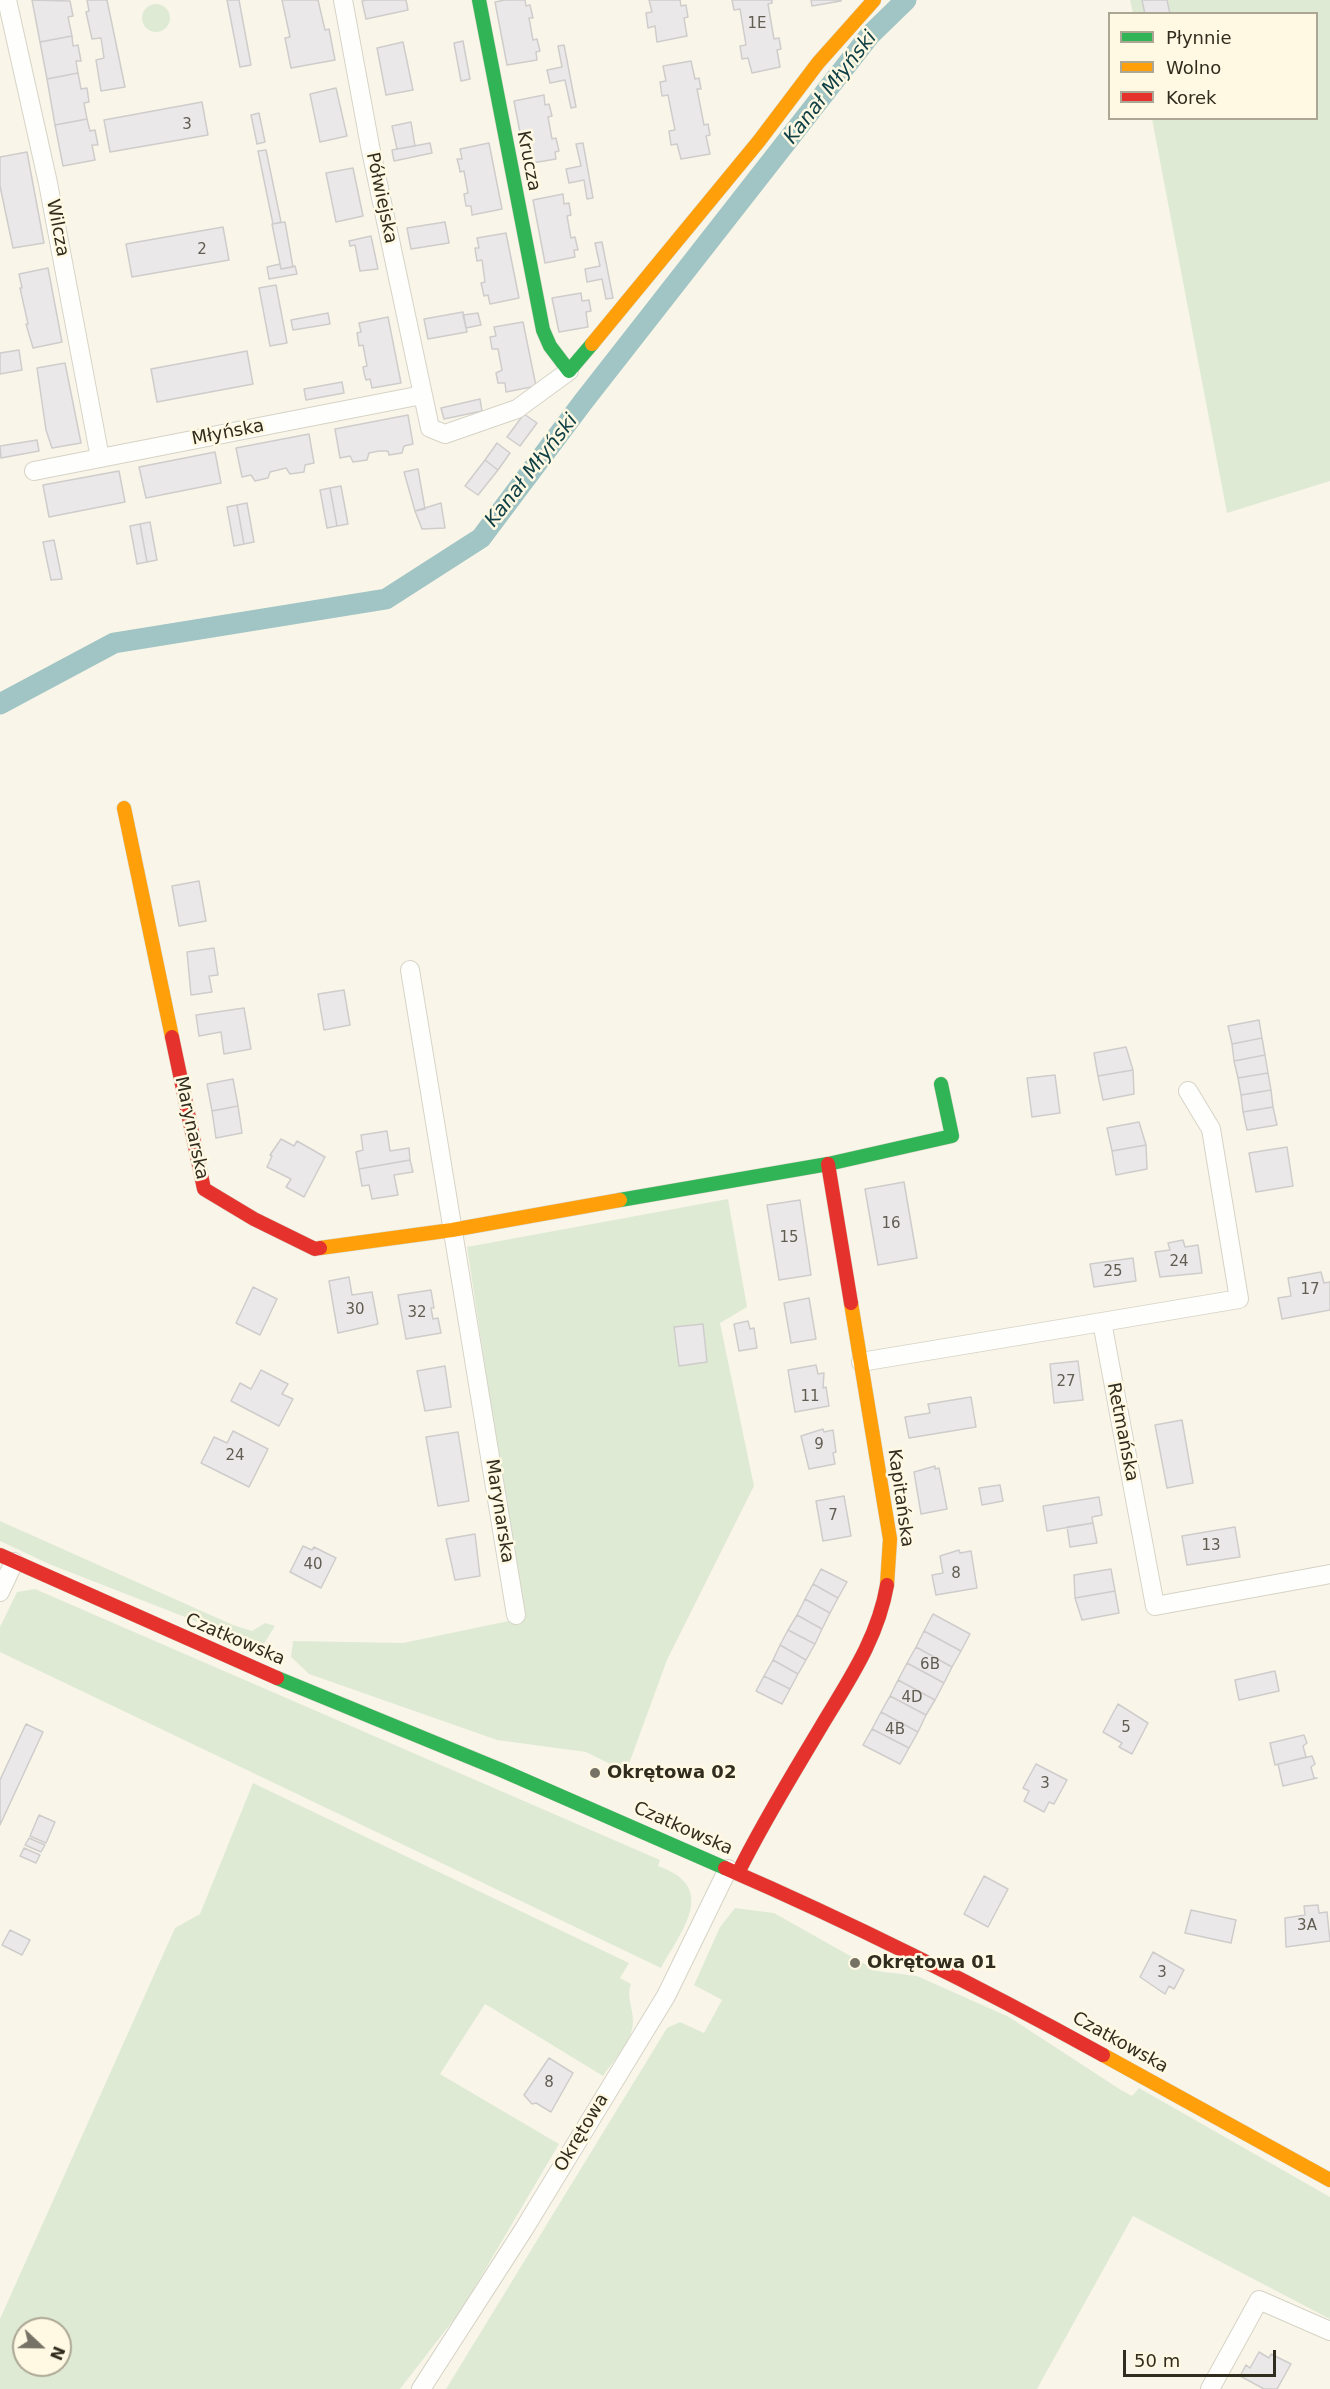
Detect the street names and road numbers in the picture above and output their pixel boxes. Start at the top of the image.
street label: Krucza [512,129,544,193]
street label: Półwiejska [361,150,401,246]
street label: Wilcza [41,198,73,258]
street label: Młyńska [190,415,266,451]
street label: Marynarska [170,1074,212,1182]
street label: Retmańska [1102,1381,1142,1483]
street label: Kapitańska [882,1448,918,1548]
street label: Marynarska [480,1457,518,1565]
street label: Czatkowska [182,1609,288,1671]
street label: Czatkowska [630,1798,736,1860]
street label: Czatkowska [1068,2008,1172,2078]
street label: Okrętowa [550,2090,614,2176]

